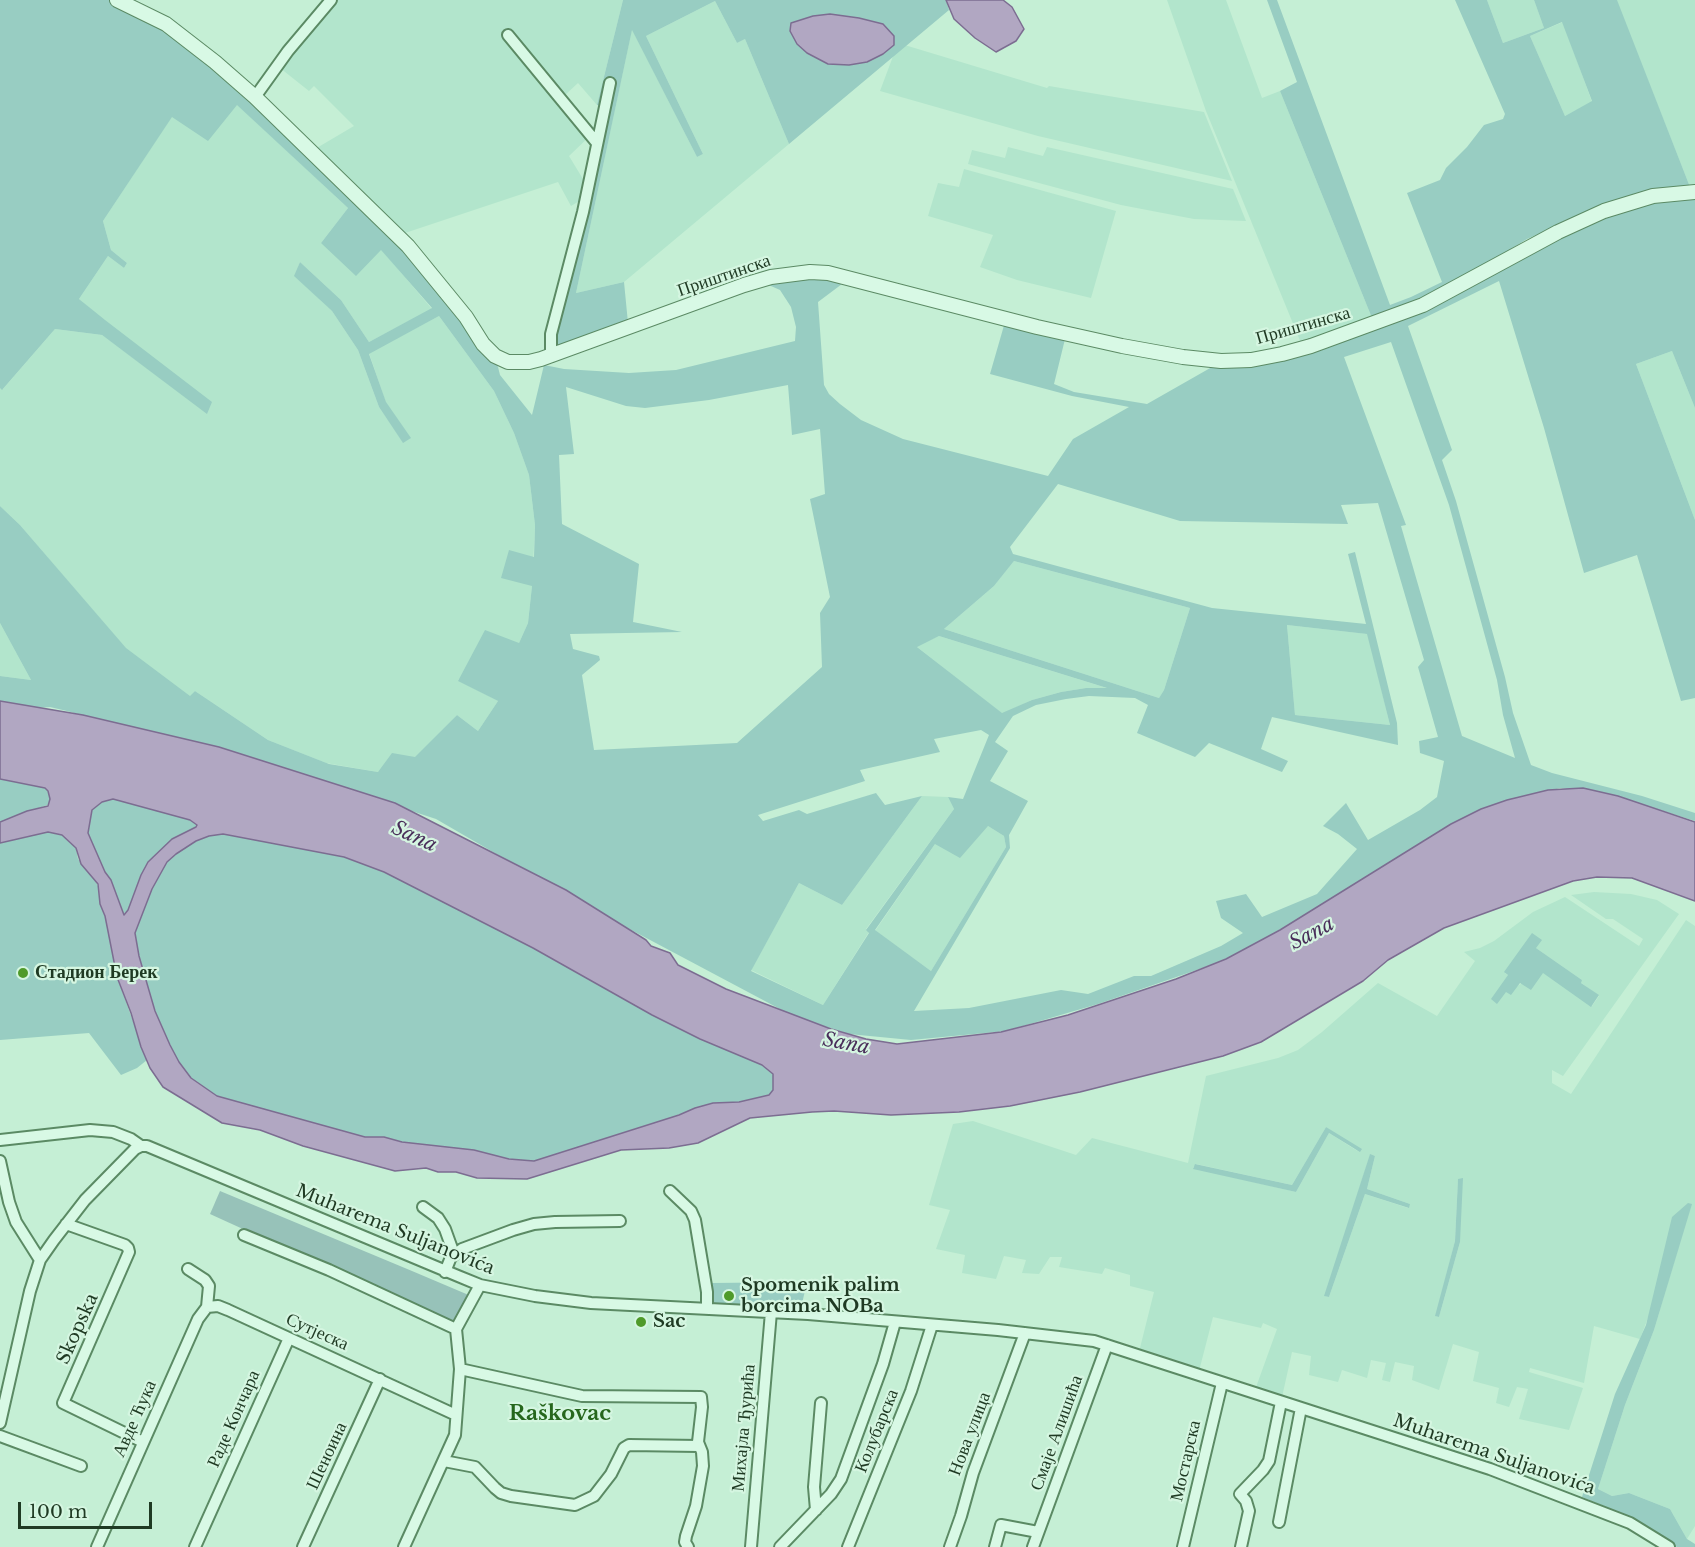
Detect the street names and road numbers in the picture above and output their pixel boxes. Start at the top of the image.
street label: Приштинска [675,250,773,302]
street label: Приштинска [1253,302,1353,350]
street label: Muharema Suljanovića [293,1180,497,1280]
street label: Skopska [53,1290,103,1368]
street label: Сутјеска [282,1309,352,1355]
street label: Михајла Ђурића [728,1363,760,1493]
street label: Раде Кончара [203,1367,265,1471]
street label: Смаје Алишића [1026,1372,1088,1494]
street label: Авде Ћука [108,1377,162,1461]
street label: Колубарска [850,1386,904,1476]
street label: Нова улица [944,1389,996,1479]
street label: Muharema Suljanovića [1390,1410,1598,1500]
street label: Мостарска [1166,1418,1206,1504]
street label: Шеноина [302,1419,352,1493]

